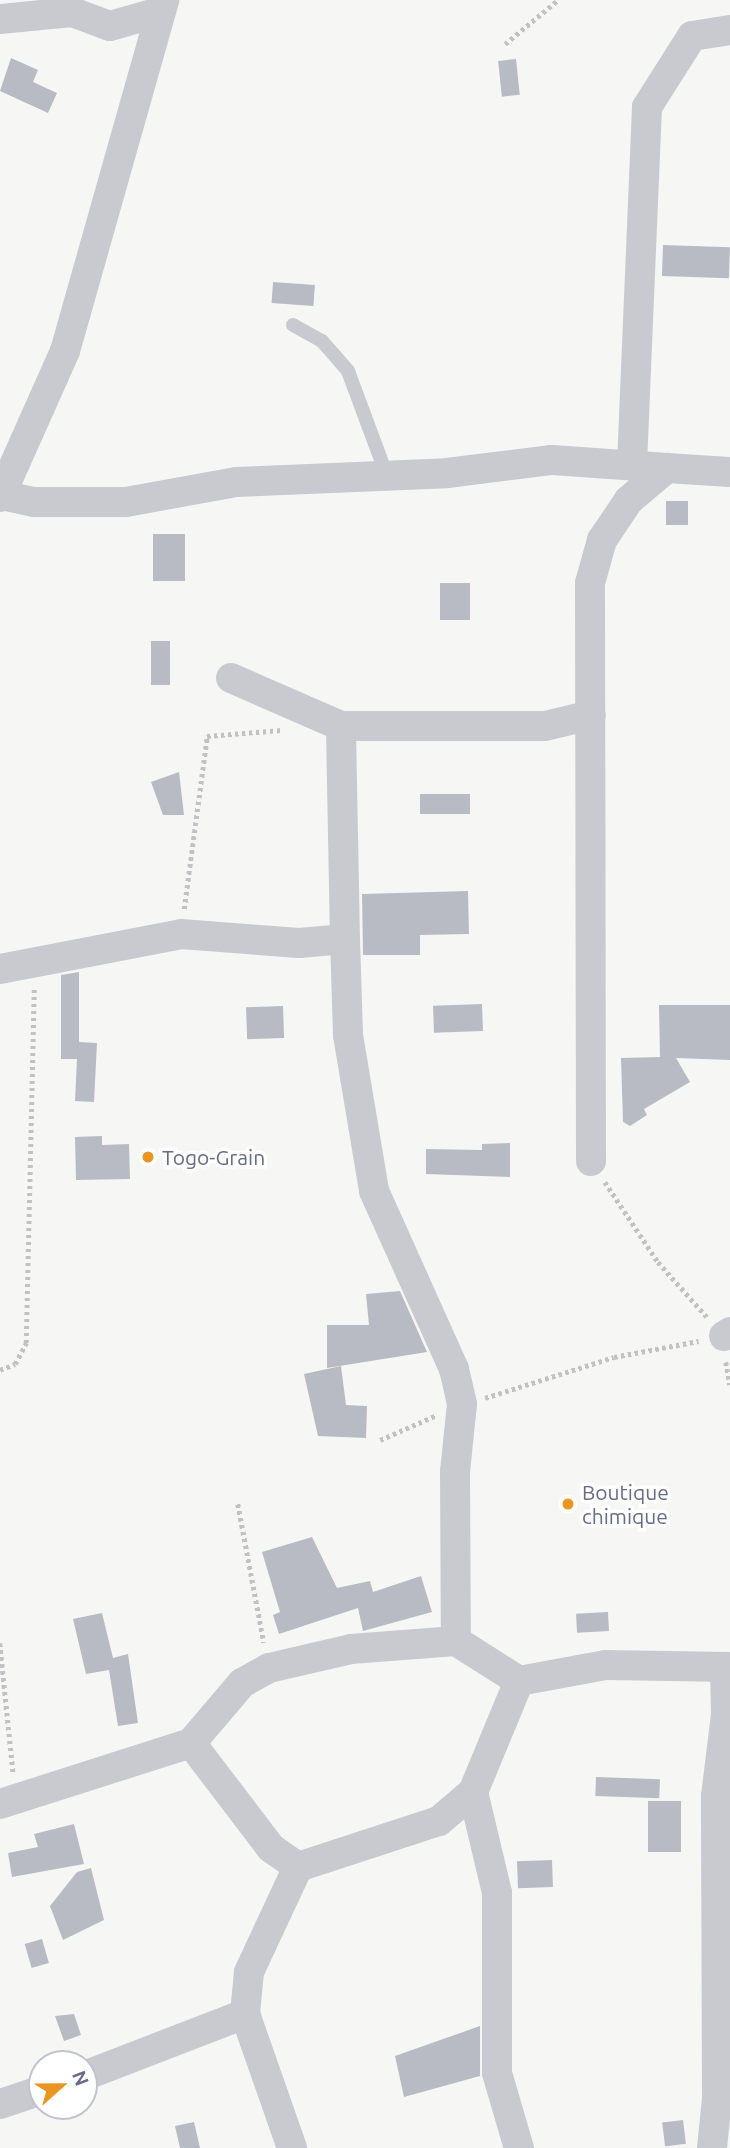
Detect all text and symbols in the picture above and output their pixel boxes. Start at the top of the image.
place label: Togo-Grain [162,1144,265,1170]
marker: Togo-Grain [140,1149,156,1165]
place label: Boutique chimique [582,1479,669,1529]
marker: Boutique chimique [560,1496,576,1512]
north arrow [28,2050,98,2120]
text: N [68,2068,94,2089]

